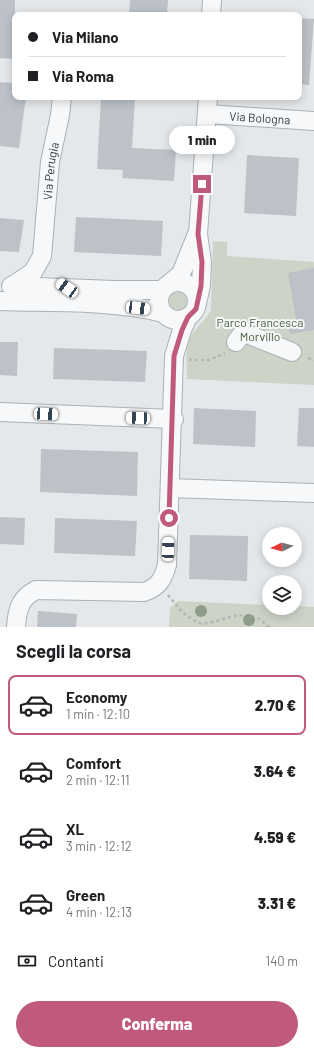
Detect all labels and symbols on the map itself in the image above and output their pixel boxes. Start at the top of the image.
street label: Via Bologna [229,108,291,126]
callout: 1 min [169,126,235,154]
street label: Via Perugia [40,141,61,201]
route end [193,175,211,193]
car [54,276,80,300]
car [125,301,151,315]
park label: Parco Francesca Morvillo [217,315,303,343]
car [34,407,58,421]
car [126,412,150,424]
route start [160,509,178,527]
north arrow [262,527,302,567]
car [162,537,174,561]

